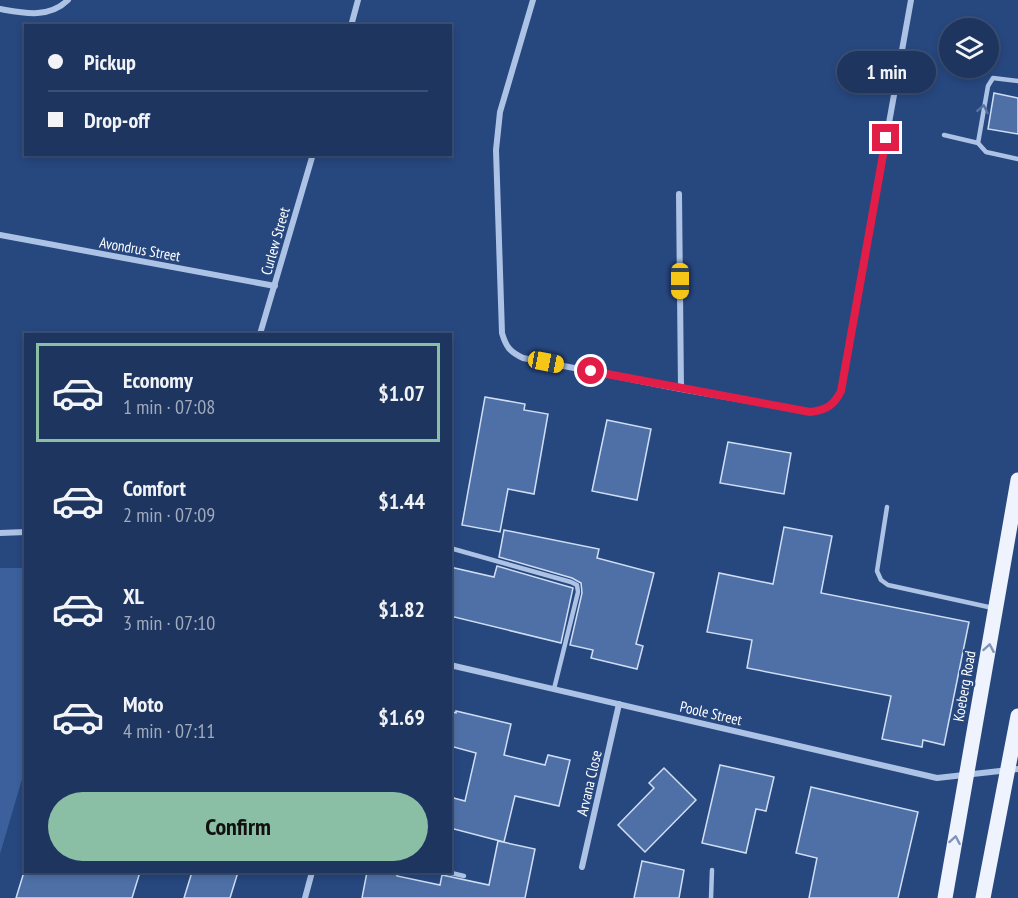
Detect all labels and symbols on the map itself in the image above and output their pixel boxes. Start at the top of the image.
callout: 1 min [836,51,936,93]
one-way arrow [976,104,989,114]
route end [872,124,899,151]
street label: Curlew Street [256,205,294,277]
street label: Avondrus Street [98,233,182,265]
car [671,263,689,299]
car [527,350,565,374]
route start [577,357,604,384]
one-way arrow [982,644,995,654]
street label: Koeberg Road [948,649,980,723]
street label: Poole Street [678,697,744,729]
street label: Arvana Close [572,748,606,818]
one-way arrow [948,836,961,846]

